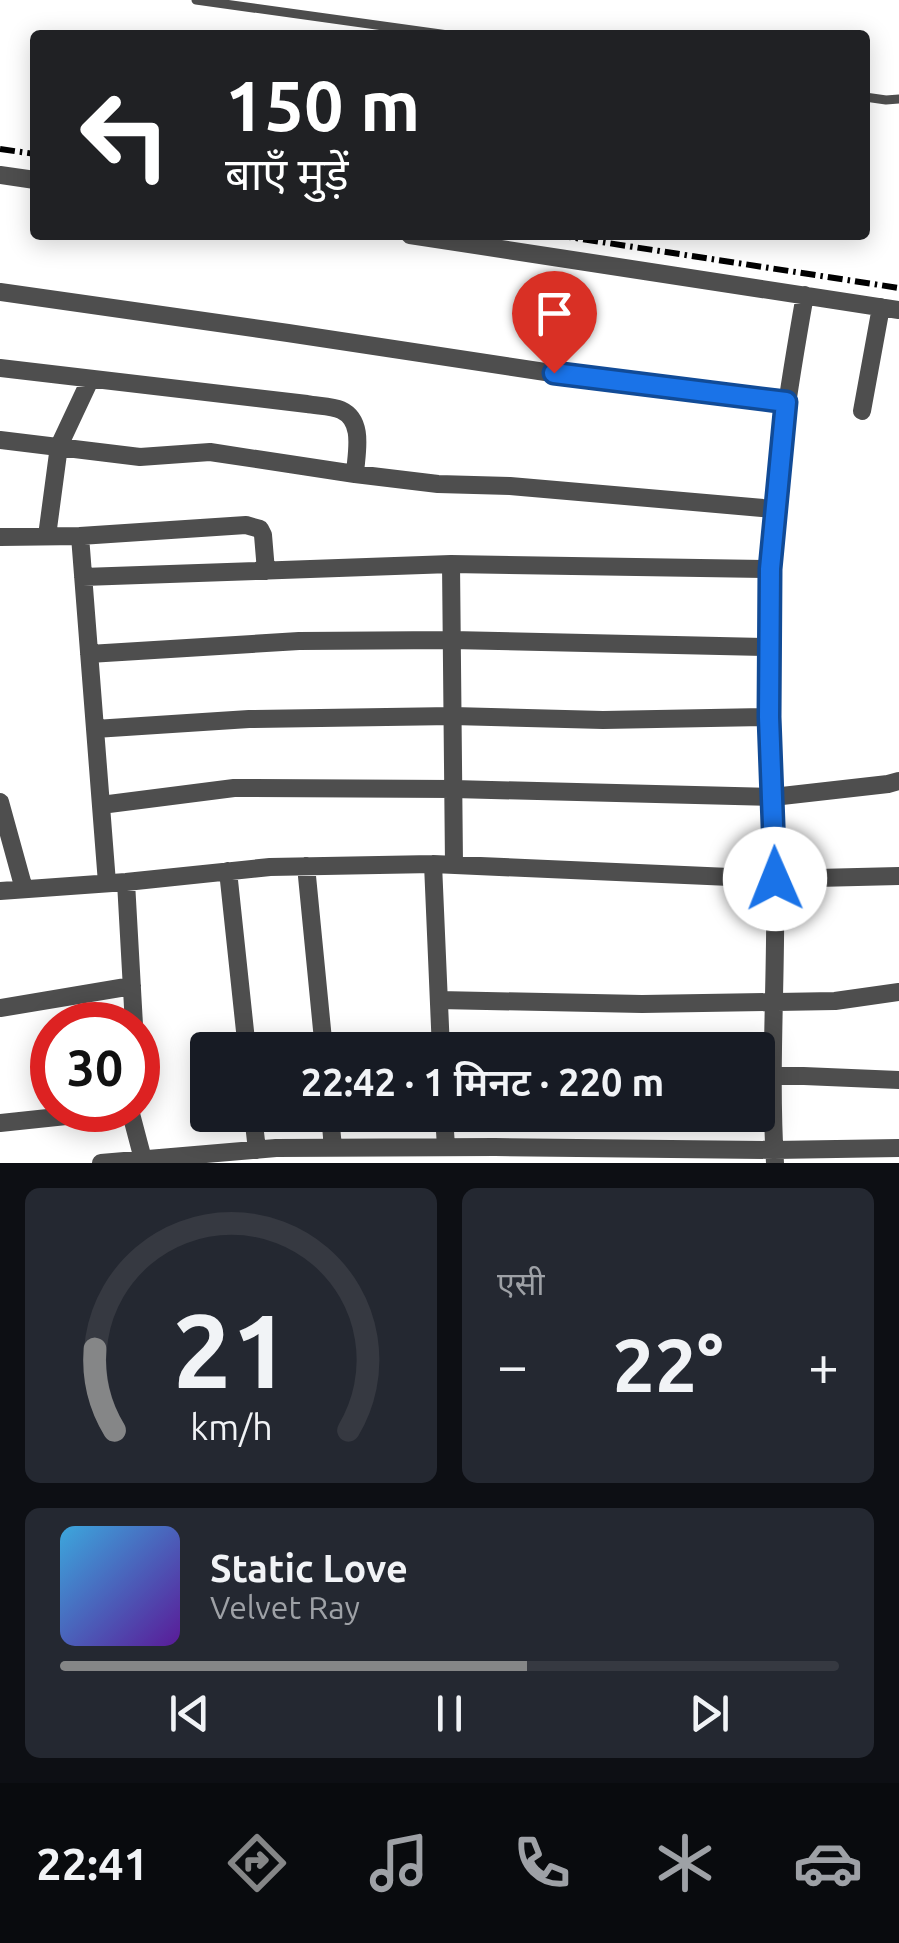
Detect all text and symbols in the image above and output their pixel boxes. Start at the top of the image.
text: 150 m [225,66,420,144]
icon: left [60,70,190,200]
text: बाएँ मुड़ें [225,148,349,199]
pin [512,271,597,374]
icon: arrive [527,286,582,341]
position arrow [723,827,827,931]
speed limit sign: 30 [30,1002,160,1132]
text: 22:42 · 1 मिनट · 220 m [301,1061,664,1103]
text: एसी [497,1265,545,1301]
text: 21 [172,1291,290,1408]
text: 22° [612,1322,724,1406]
text: − [497,1334,528,1395]
text: + [808,1334,839,1395]
text: km/h [190,1407,272,1447]
text: Static Love [210,1547,408,1589]
text: Velvet Ray [210,1589,360,1625]
icon: previous [162,1686,217,1741]
icon: pause [422,1686,477,1741]
icon: next [682,1686,737,1741]
icon: directions [222,1828,292,1898]
icon: music [364,1828,434,1898]
icon: phone [507,1828,577,1898]
icon: climate [650,1828,720,1898]
icon: car [793,1828,863,1898]
text: 22:41 [36,1838,149,1889]

